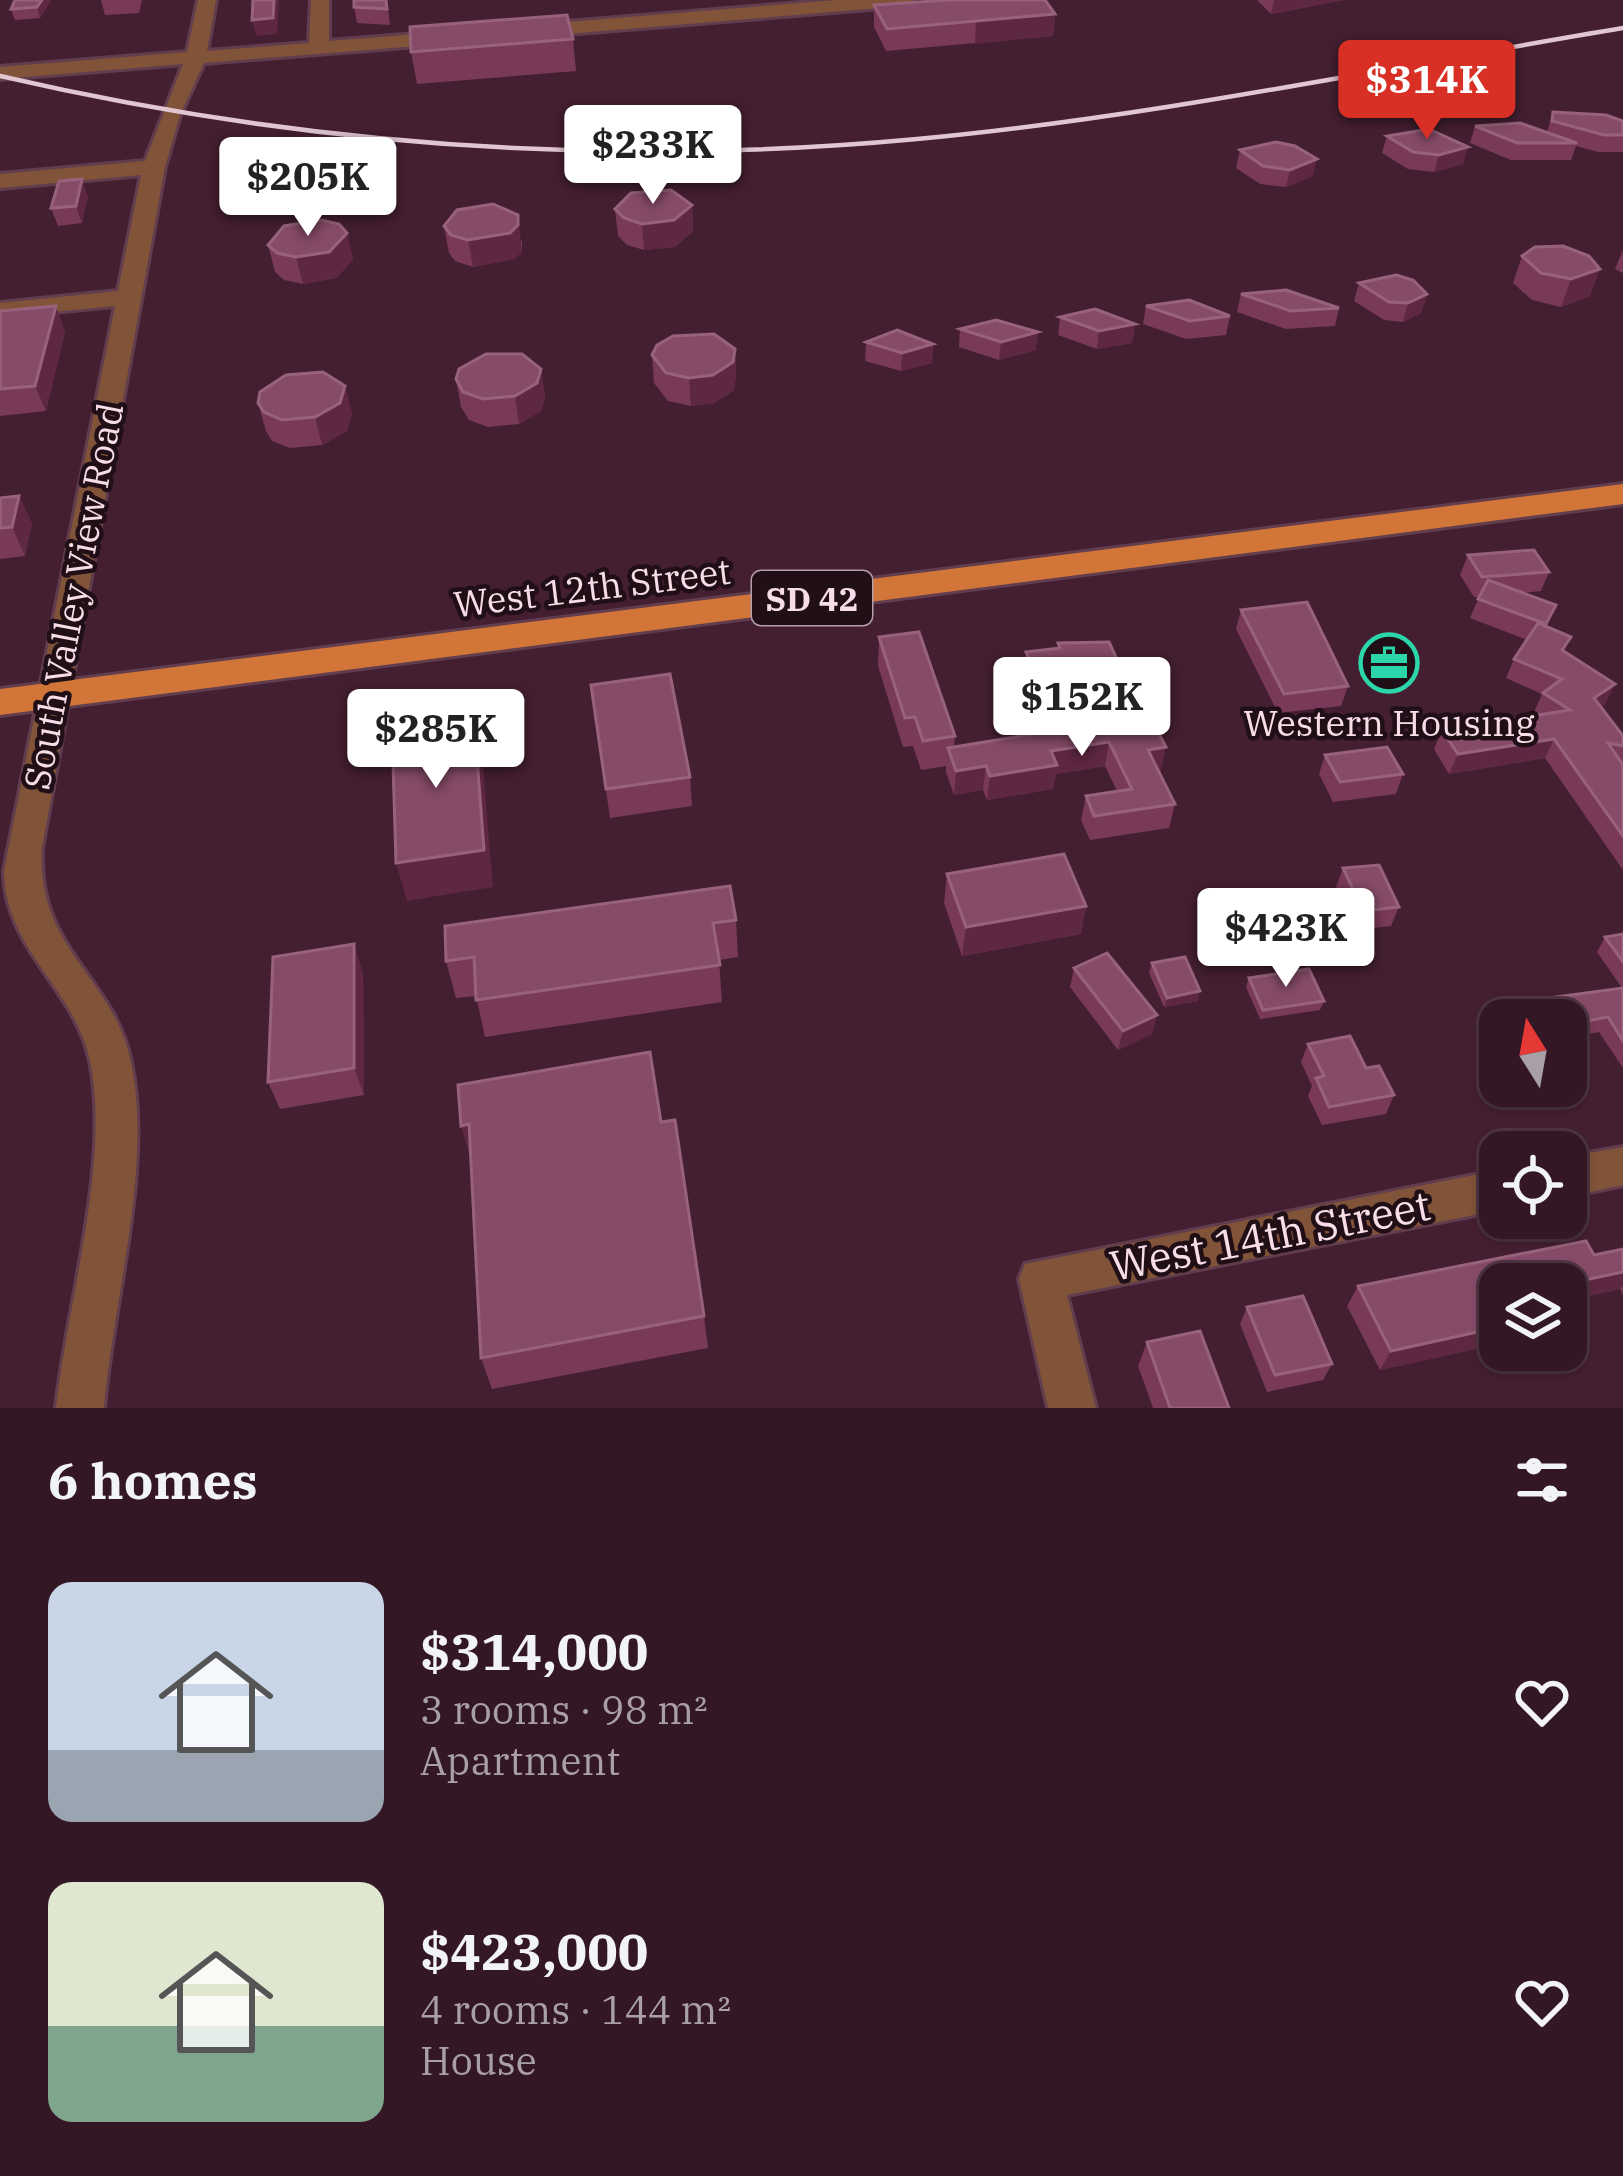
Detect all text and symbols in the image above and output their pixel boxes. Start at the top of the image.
pin: $314K [1343,40,1511,142]
text: $314K [1365,53,1489,104]
pin: $233K [569,105,737,207]
text: $233K [591,118,715,169]
pin: $205K [224,137,392,239]
text: $205K [246,150,370,201]
street label: South Valley View Road [12,399,134,793]
street label: West 12th Street [451,547,733,627]
road number: SD 42 [752,571,872,625]
office icon: Western Housing [1358,632,1420,694]
pin: $152K [998,657,1166,759]
text: $152K [1020,670,1144,721]
pin: $285K [352,689,520,791]
place label: Western Housing [1243,699,1535,746]
text: $285K [374,702,498,753]
pin: $423K [1202,888,1370,990]
text: $423K [1224,901,1348,952]
north arrow [1479,999,1587,1107]
map controls [1479,999,1587,1371]
button: locate [1479,1131,1587,1239]
street label: West 14th Street [1105,1177,1435,1293]
button: layers [1479,1263,1587,1371]
text: 6 homes [48,1447,258,1513]
icon: filters [1509,1447,1575,1513]
text: $314,000 [420,1618,648,1684]
icon: home [144,1630,288,1774]
icon: heart [1509,1669,1575,1735]
text: 3 rooms · 98 m² [420,1684,708,1735]
text: Apartment [420,1735,620,1786]
text: $423,000 [420,1918,648,1984]
icon: home [144,1930,288,2074]
icon: heart [1509,1969,1575,2035]
text: 4 rooms · 144 m² [420,1984,731,2035]
text: House [420,2035,537,2086]

